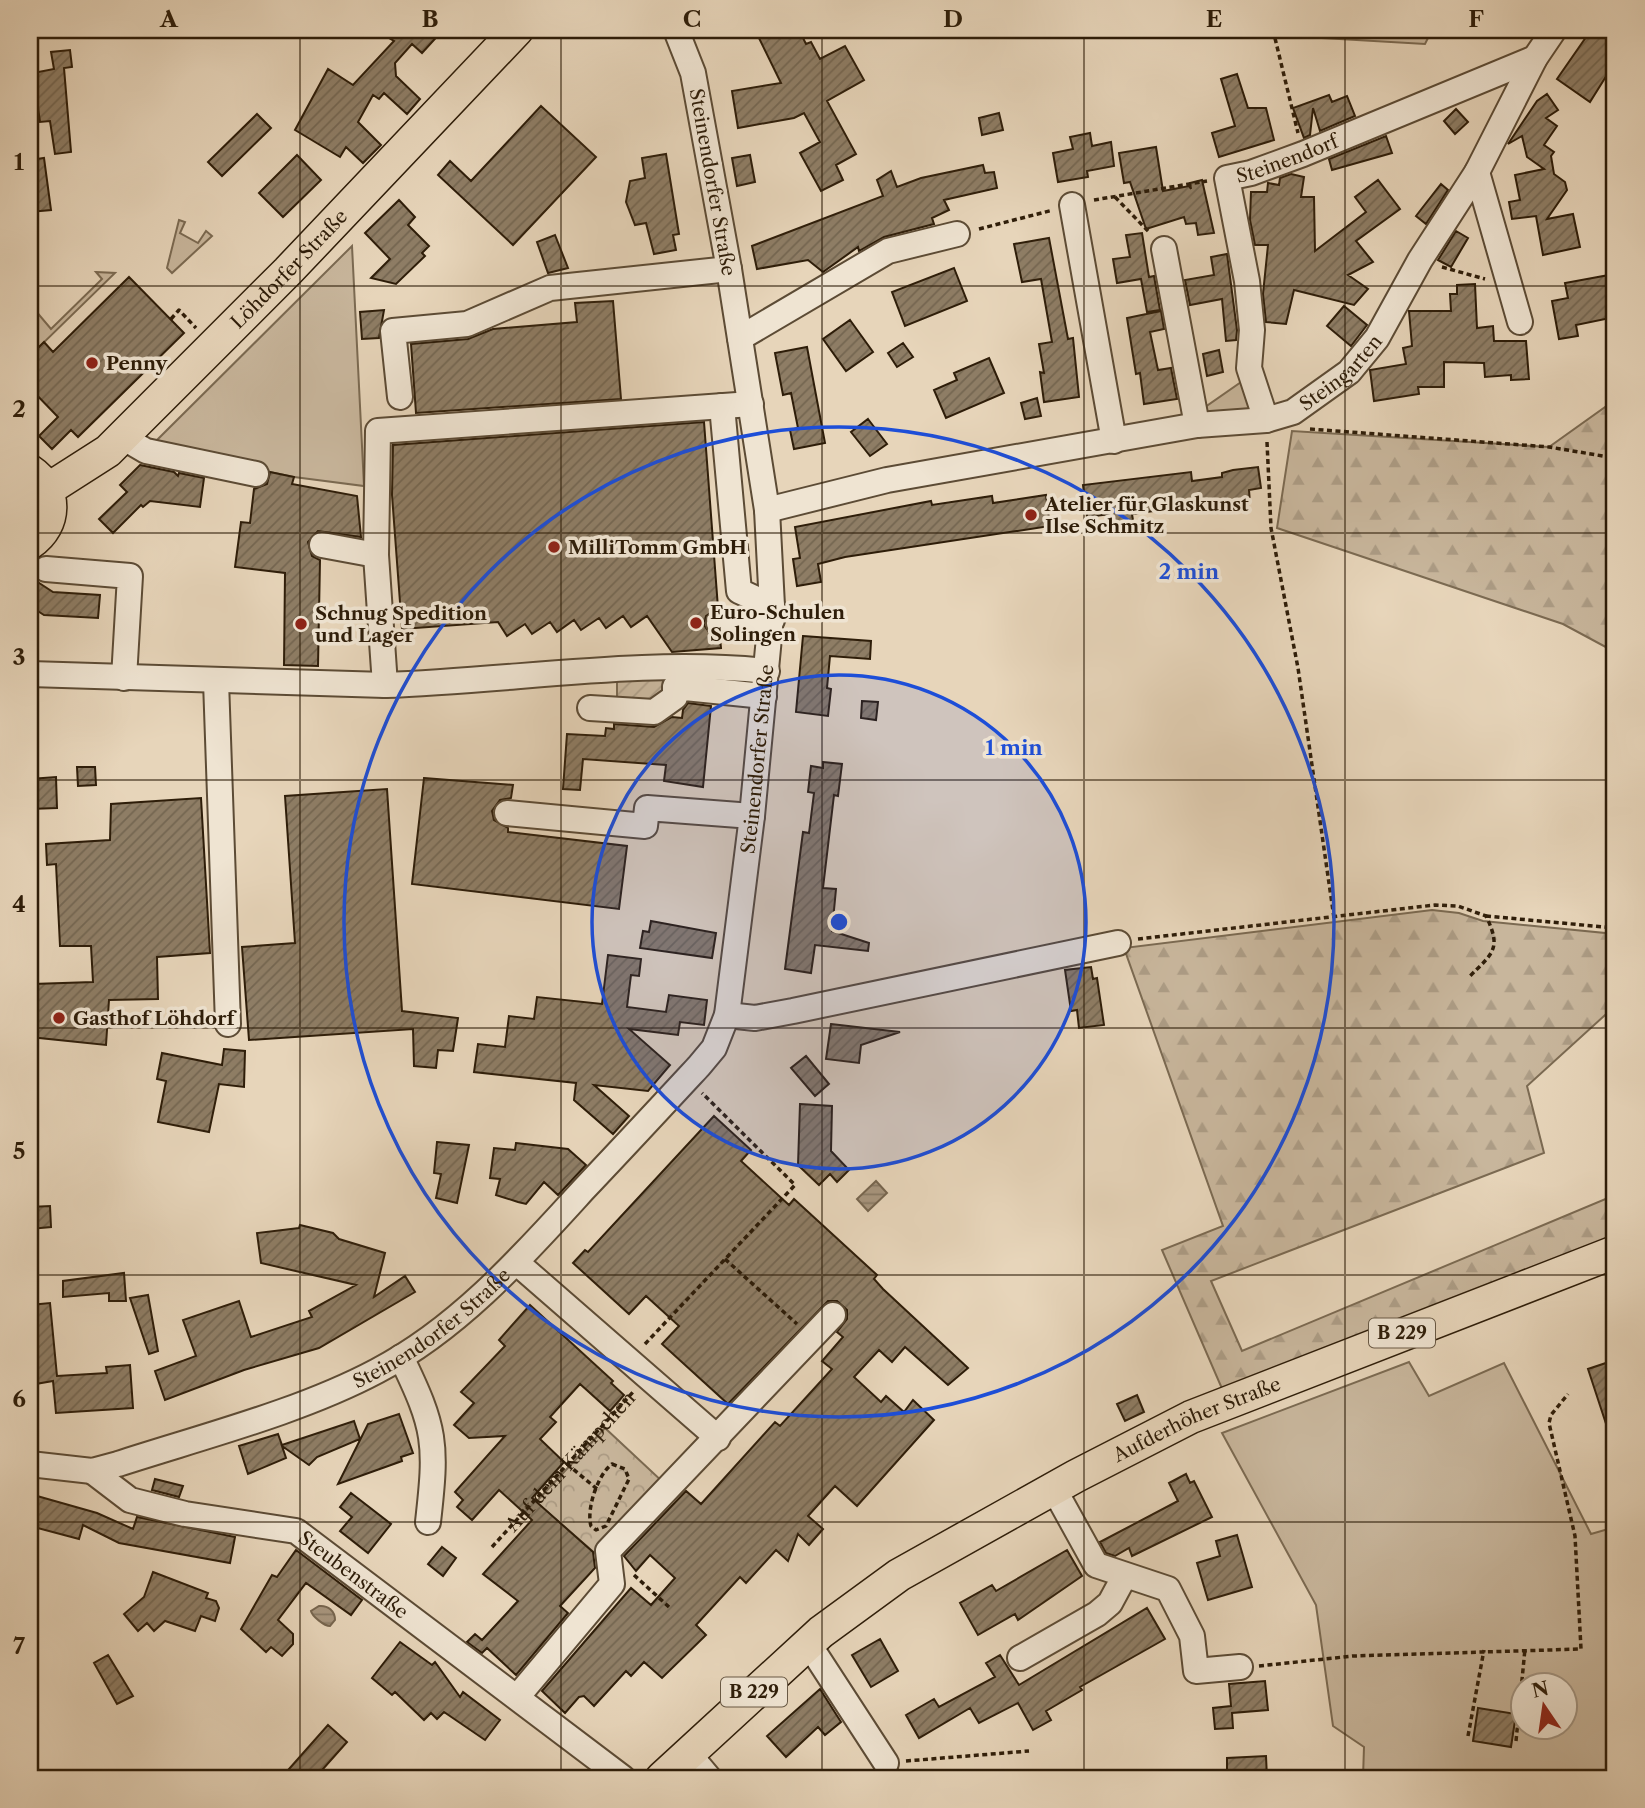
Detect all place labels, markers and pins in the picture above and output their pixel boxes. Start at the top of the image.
place label: Penny [106,352,169,375]
marker: Penny [84,355,100,371]
place label: Atelier für Glaskunst Ilse Schmitz [1044,493,1249,538]
marker: Atelier für Glaskunst Ilse Schmitz [1023,507,1039,523]
place label: MilliTomm GmbH [568,536,747,559]
marker: MilliTomm GmbH [546,539,562,555]
place label: Euro-Schulen Solingen [710,601,845,646]
place label: Schnug Spedition und Lager [315,602,487,647]
marker: Euro-Schulen Solingen [688,615,704,631]
marker: Schnug Spedition und Lager [293,616,309,632]
centre of rings [827,910,851,934]
place label: Gasthof Löhdorf [73,1007,237,1030]
marker: Gasthof Löhdorf [51,1010,67,1026]

